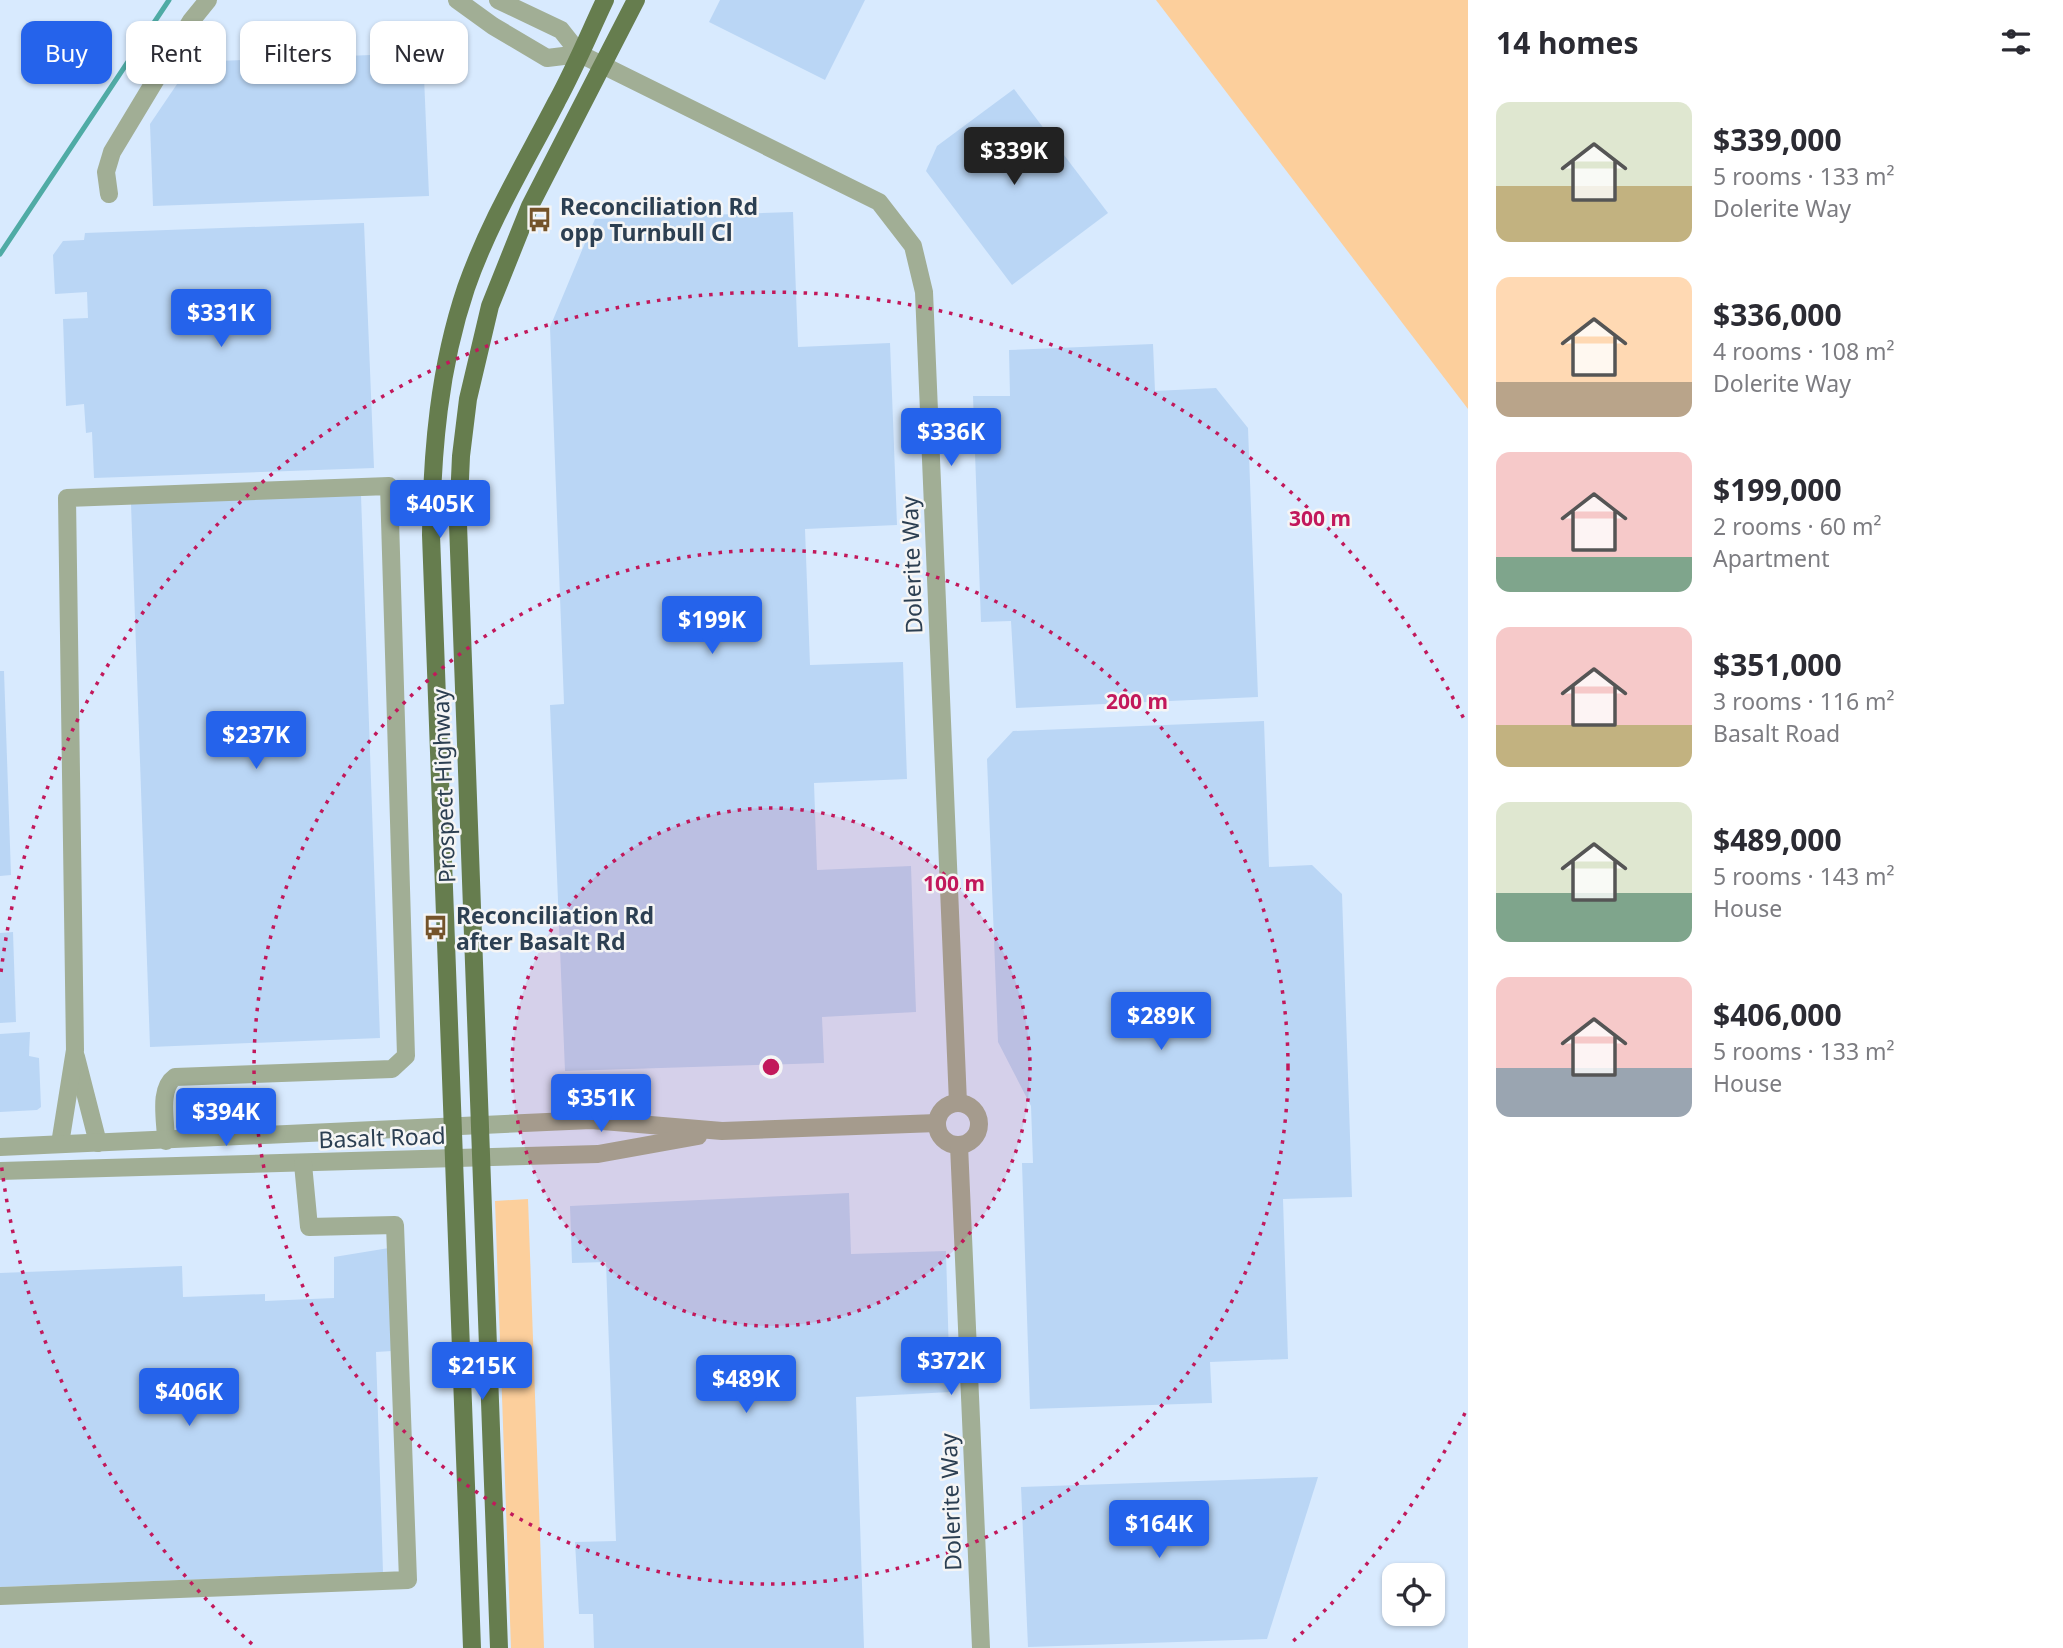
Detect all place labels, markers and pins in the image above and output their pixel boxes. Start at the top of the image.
pin: $339K [965,128,1063,187]
place label: Reconciliation Rd opp Turnbull Cl [560,190,758,248]
bus stop icon: Reconciliation Rd opp Turnbull Cl [526,205,554,233]
pin: $331K [172,290,270,349]
pin: $336K [902,408,1000,468]
pin: $405K [391,480,489,540]
pin: $199K [663,596,761,656]
pin: $237K [207,712,305,771]
place label: Reconciliation Rd after Basalt Rd [456,899,654,957]
bus stop icon: Reconciliation Rd after Basalt Rd [422,914,450,942]
pin: $289K [1112,992,1210,1052]
centre of rings [759,1055,783,1079]
pin: $351K [552,1074,650,1134]
pin: $394K [177,1088,275,1148]
pin: $372K [902,1338,1000,1397]
pin: $215K [433,1342,531,1402]
pin: $489K [697,1356,795,1415]
pin: $406K [140,1368,238,1428]
pin: $164K [1110,1500,1208,1560]

